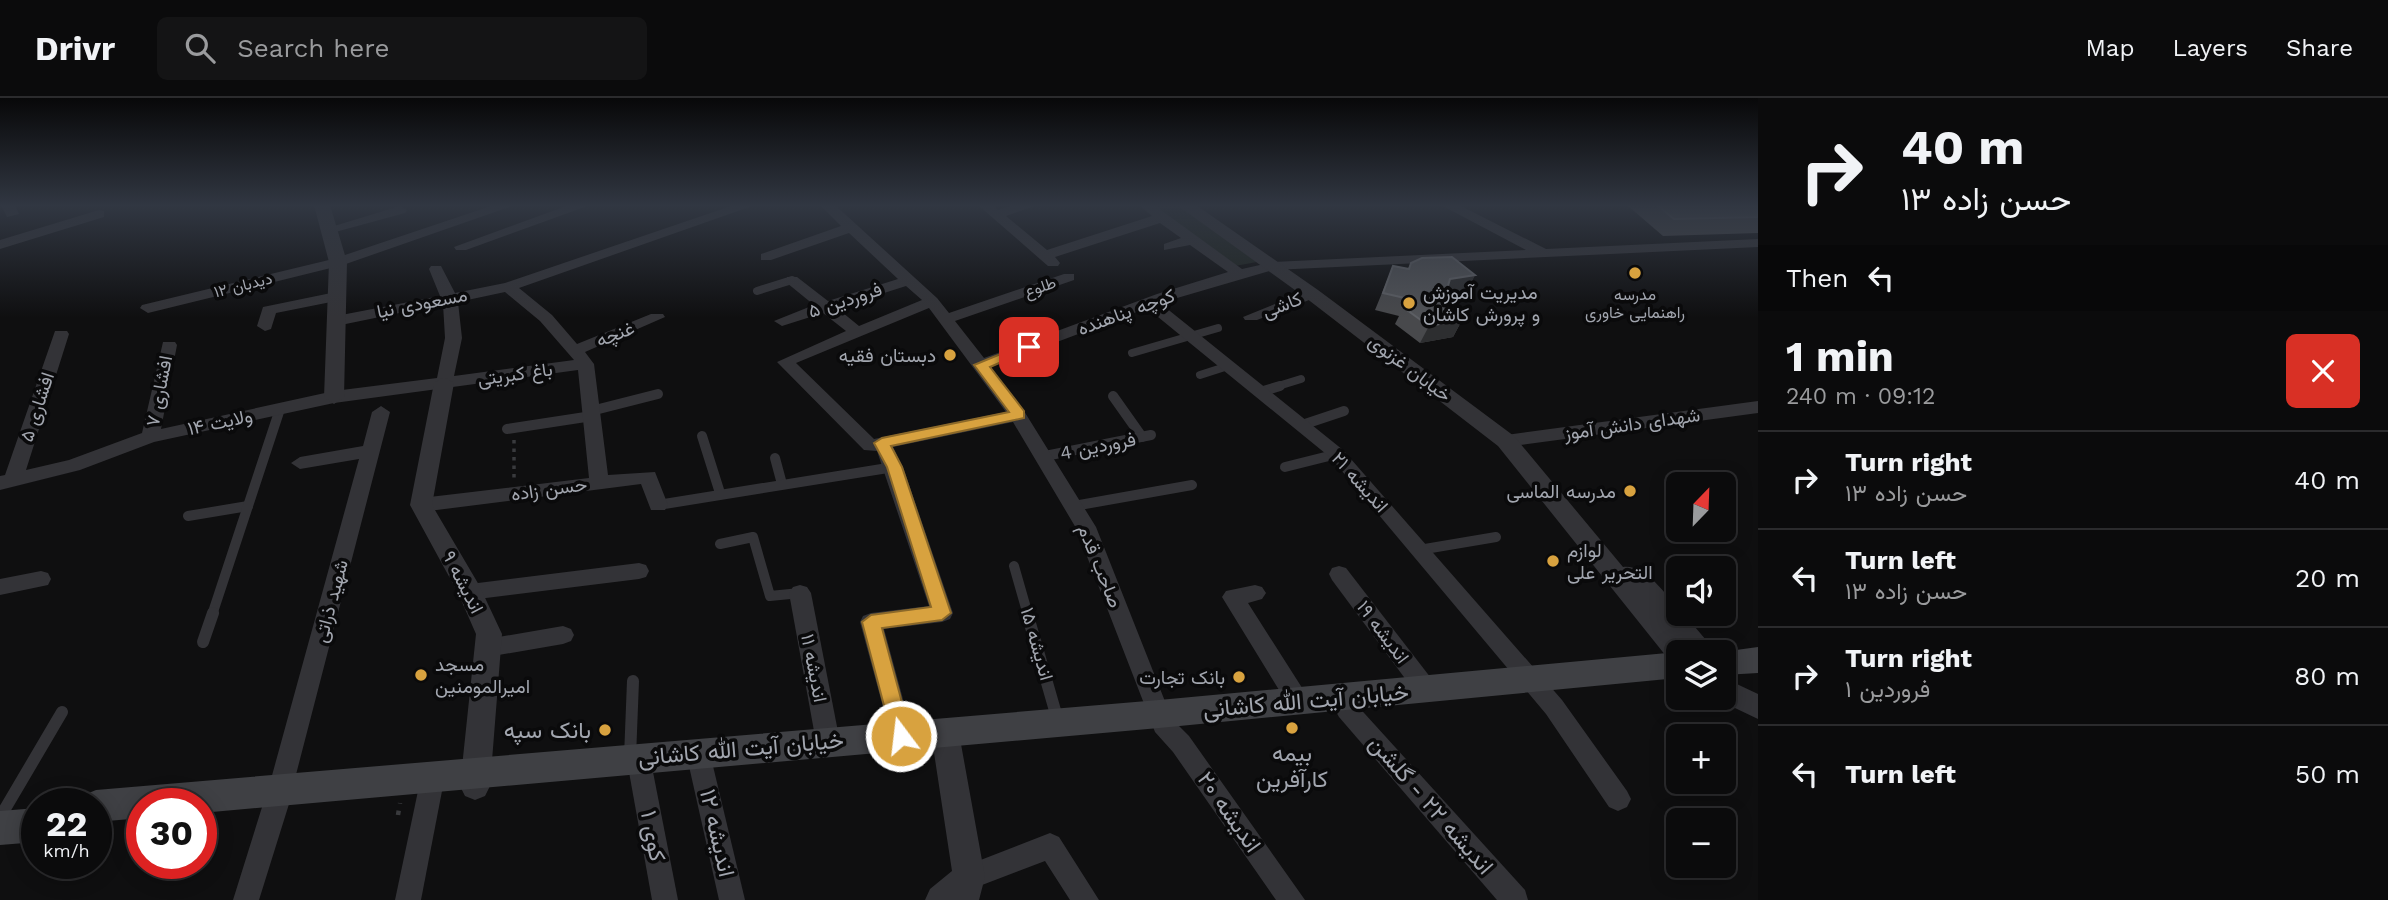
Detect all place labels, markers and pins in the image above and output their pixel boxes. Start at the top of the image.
marker: مدرسه راهنمایی خاوری [1627,265,1643,281]
place label: مدیریت آموزش و پرورش کاشان [1423,281,1540,328]
place label: مدرسه راهنمایی خاوری [1585,285,1685,323]
marker: مدیریت آموزش و پرورش کاشان [1401,295,1417,311]
pin [999,317,1059,377]
place label: دبستان فقیه [839,344,936,367]
marker: دبستان فقیه [942,347,958,363]
place label: مدرسه الماسی [1506,480,1616,503]
marker: مدرسه الماسی [1622,483,1638,499]
place label: لوازم التحریر علی [1567,539,1653,584]
marker: لوازم التحریر علی [1545,553,1561,569]
place label: مسجد امیرالمومنین [435,653,530,698]
place label: بانک تجارت [1139,666,1225,689]
marker: مسجد امیرالمومنین [413,667,429,683]
marker: بانک تجارت [1231,669,1247,685]
place label: بانک سپه [504,717,591,746]
marker: بیمه کارآفرین [1284,720,1300,736]
marker: بانک سپه [597,722,613,738]
place label: بیمه کارآفرین [1256,740,1328,794]

